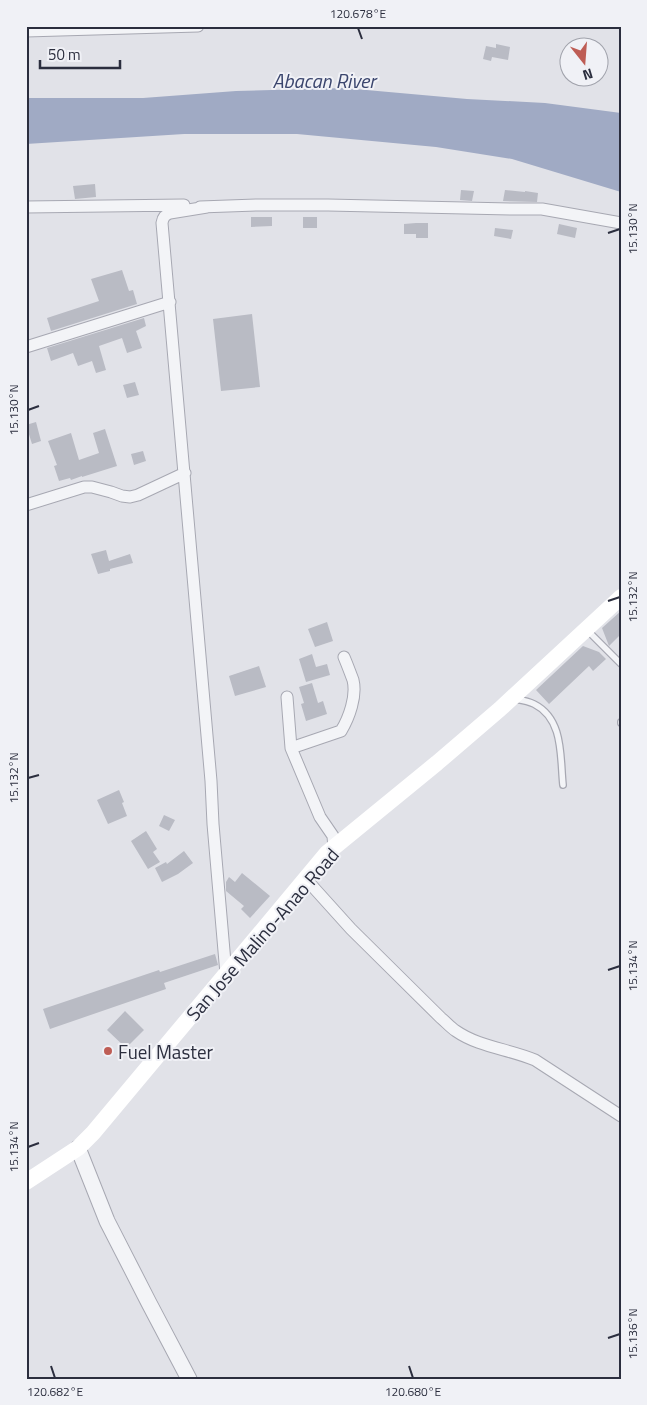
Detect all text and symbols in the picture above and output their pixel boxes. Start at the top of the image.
text: 120.678°E [330,4,386,23]
scale bar [40,38,120,70]
north arrow [560,38,610,88]
text: 50 m [48,43,81,66]
text: N [580,63,596,86]
water label: Abacan River [272,65,378,96]
text: 15.130°N [623,203,642,255]
text: 15.130°N [4,384,23,436]
text: 15.132°N [623,571,642,623]
text: 15.132°N [4,752,23,804]
street label: San Jose Malino-Anao Road [179,841,345,1027]
text: 15.134°N [623,940,642,992]
place label: Fuel Master [118,1037,213,1066]
marker: Fuel Master [102,1045,114,1057]
text: 15.134°N [4,1121,23,1173]
text: 15.136°N [623,1308,642,1360]
text: 120.682°E [27,1382,83,1401]
text: 120.680°E [385,1382,441,1401]

